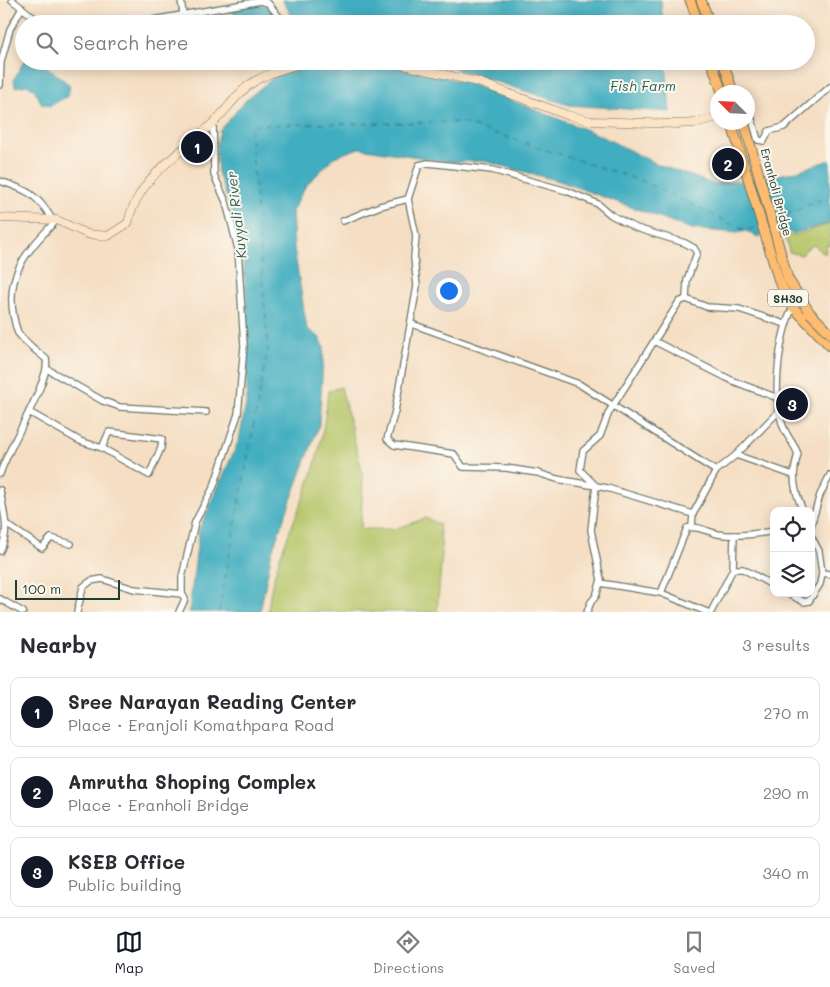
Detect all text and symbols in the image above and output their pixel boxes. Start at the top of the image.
search box [15,15,815,70]
icon: search [33,29,61,57]
text: Search here [73,30,189,55]
water label: Fish Farm [610,76,676,95]
north arrow [710,85,755,130]
pin: 1 [181,128,213,166]
pin: 2 [712,145,744,183]
street label: Eranholi Bridge [758,146,796,238]
water label: Kuyyali River [221,170,251,260]
your location [436,278,462,304]
road number: SH30 [768,290,808,306]
pin: 3 [776,385,808,423]
map controls [770,507,815,597]
button: locate [770,507,815,552]
button: layers [770,552,815,597]
scale bar [15,577,120,600]
text: 100 m [22,579,61,598]
text: Nearby [20,631,97,658]
text: 3 results [742,634,810,655]
text: Sree Narayan Reading Center [68,689,356,714]
text: 1 [33,702,41,723]
text: 270 m [763,702,809,723]
text: Place · Eranjoli Komathpara Road [68,714,334,735]
text: Amrutha Shoping Complex [68,769,316,794]
text: 2 [33,782,41,803]
text: 290 m [763,782,809,803]
text: Place · Eranholi Bridge [68,794,249,815]
text: KSEB Office [68,849,185,874]
text: 3 [32,862,42,883]
text: 340 m [762,862,809,883]
text: Public building [68,874,181,895]
tab: Map [115,928,143,977]
tab: Directions [373,928,444,977]
tab: Saved [674,928,715,977]

